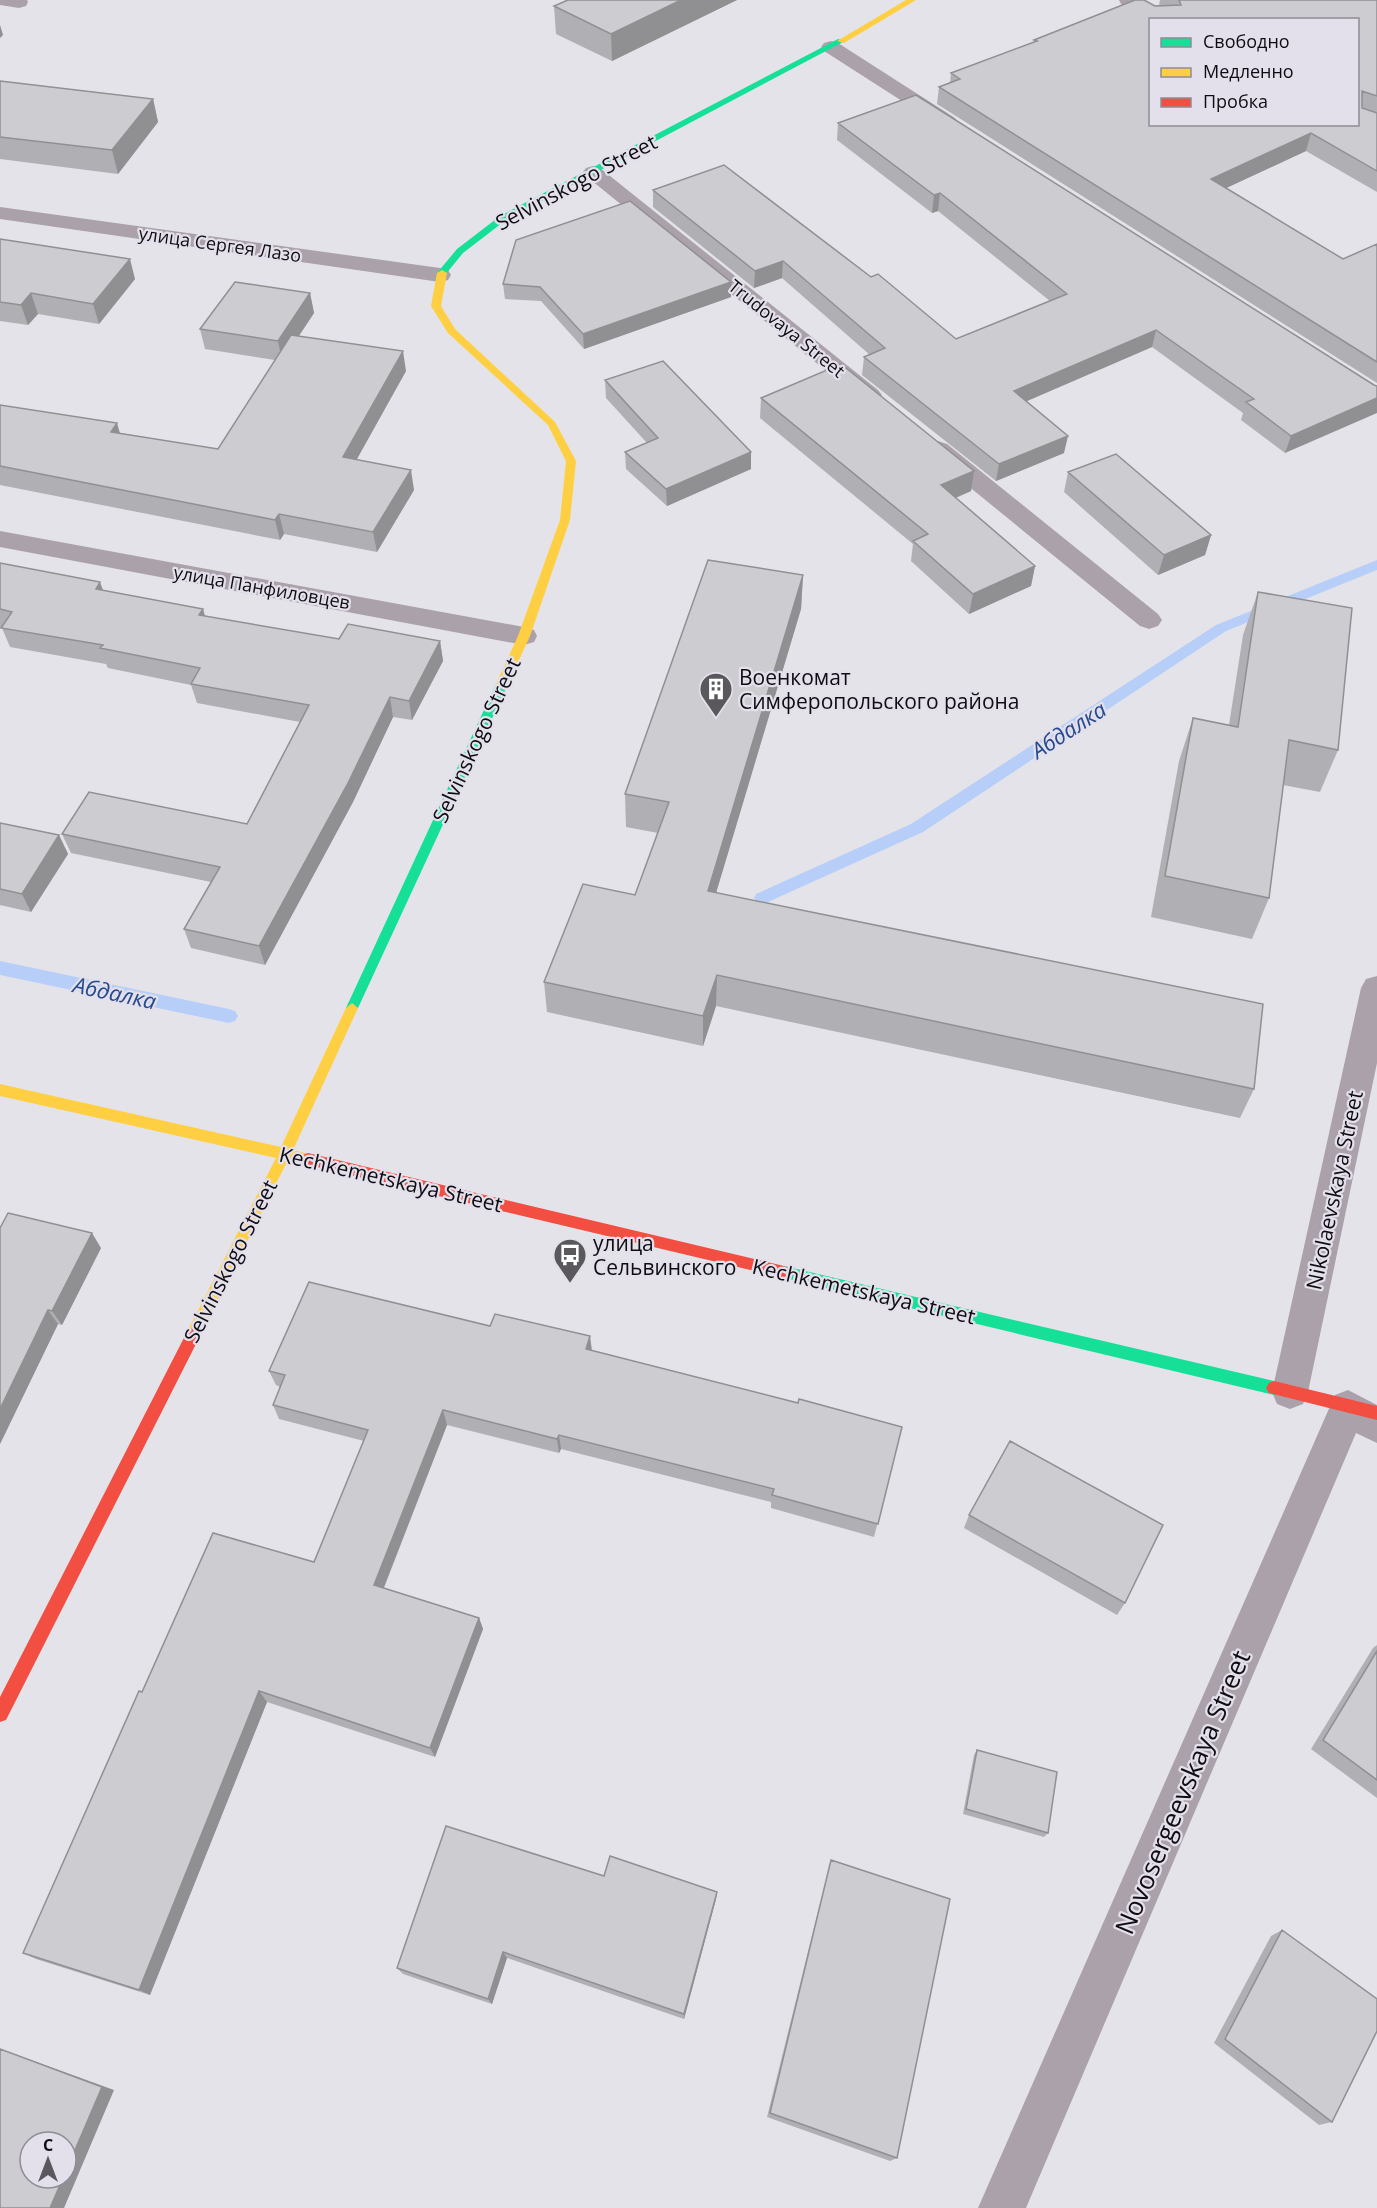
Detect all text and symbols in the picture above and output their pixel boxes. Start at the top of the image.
legend [1149,18,1359,126]
text: Свободно [1203,29,1290,53]
text: Медленно [1203,59,1294,83]
text: Пробка [1203,89,1268,113]
street label: Selvinskogo Street [490,128,662,236]
street label: улица Сергея Лазо [137,221,303,267]
street label: Trudovaya Street [724,274,850,382]
street label: улица Панфиловцев [172,560,352,614]
street label: Selvinskogo Street [425,653,527,827]
place label: Военкомат Симферопольского района [739,663,1019,715]
building icon: Военкомат Симферопольского района [698,671,734,718]
water label: Абдалка [1023,694,1111,766]
water label: Абдалка [69,968,159,1015]
street label: Nikolaevskaya Street [1299,1088,1369,1292]
street label: Kechkemetskaya Street [277,1140,505,1218]
street label: Selvinskogo Street [177,1175,283,1347]
place label: улица Сельвинского [593,1229,736,1281]
bus stop icon: улица Сельвинского [552,1237,588,1284]
street label: Kechkemetskaya Street [750,1252,978,1330]
street label: Novosergeevskaya Street [1106,1645,1258,1939]
north arrow [18,2130,78,2190]
text: С [43,2134,53,2156]

